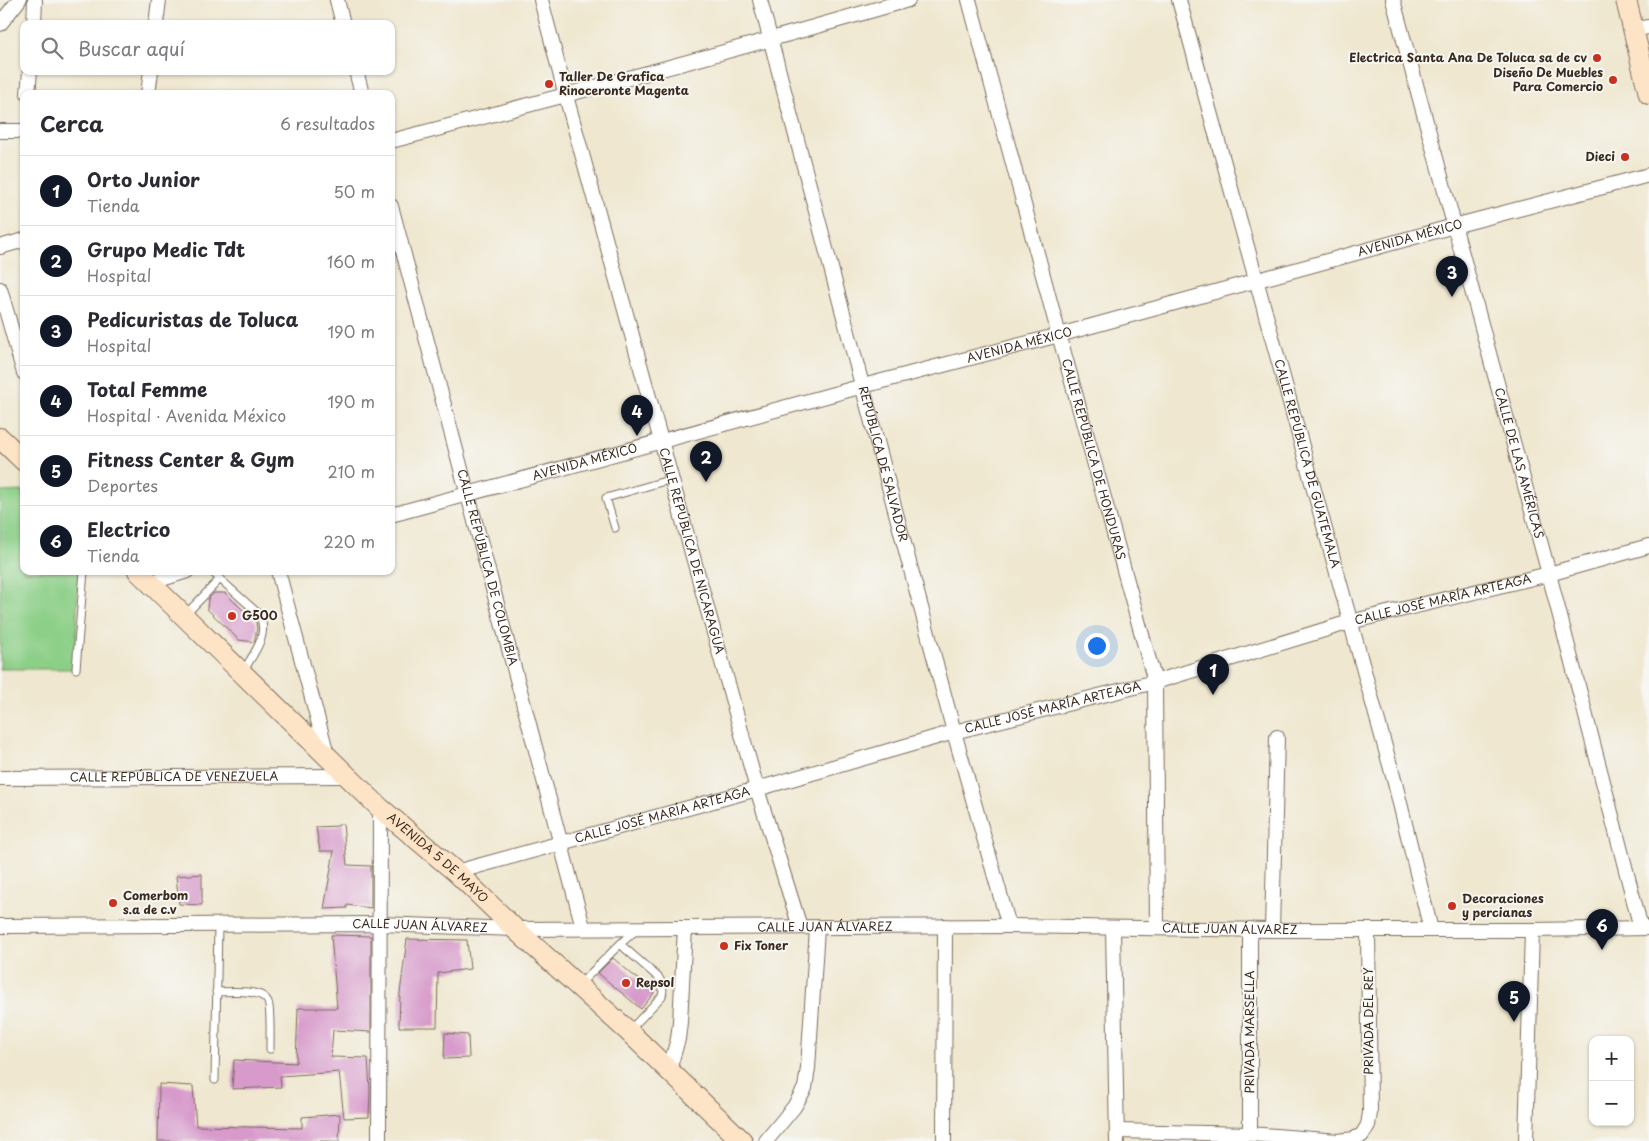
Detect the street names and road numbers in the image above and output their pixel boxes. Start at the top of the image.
street label: AVENIDA MÉXICO [1355,214,1464,260]
street label: AVENIDA MÉXICO [965,322,1074,367]
street label: CALLE REPÚBLICA DE HONDURAS [1058,356,1131,562]
street label: CALLE REPÚBLICA DE GUATEMALA [1270,357,1345,570]
street label: REPÚBLICA DE SALVADOR [855,384,913,544]
street label: CALLE DE LAS AMÉRICAS [1491,385,1549,540]
street label: AVENIDA MÉXICO [530,438,639,484]
street label: CALLE REPÚBLICA DE NICARAGUA [655,445,729,656]
street label: CALLE REPÚBLICA DE COLOMBIA [453,467,523,667]
street label: CALLE JOSÉ MARÍA ARTEAGA [1352,569,1533,629]
street label: CALLE JOSÉ MARÍA ARTEAGA [962,676,1143,737]
street label: CALLE REPÚBLICA DE VENEZUELA [70,766,278,786]
street label: CALLE JOSÉ MARÍA ARTEAGA [572,781,752,847]
street label: AVENIDA 5 DE MAYO [384,808,493,907]
street label: CALLE JUAN ÁLVAREZ [352,914,488,936]
street label: CALLE JUAN ÁLVAREZ [757,917,893,936]
street label: CALLE JUAN ÁLVAREZ [1162,918,1298,938]
street label: PRIVADA DEL REY [1359,967,1377,1075]
street label: PRIVADA MARSELLA [1240,970,1258,1094]

